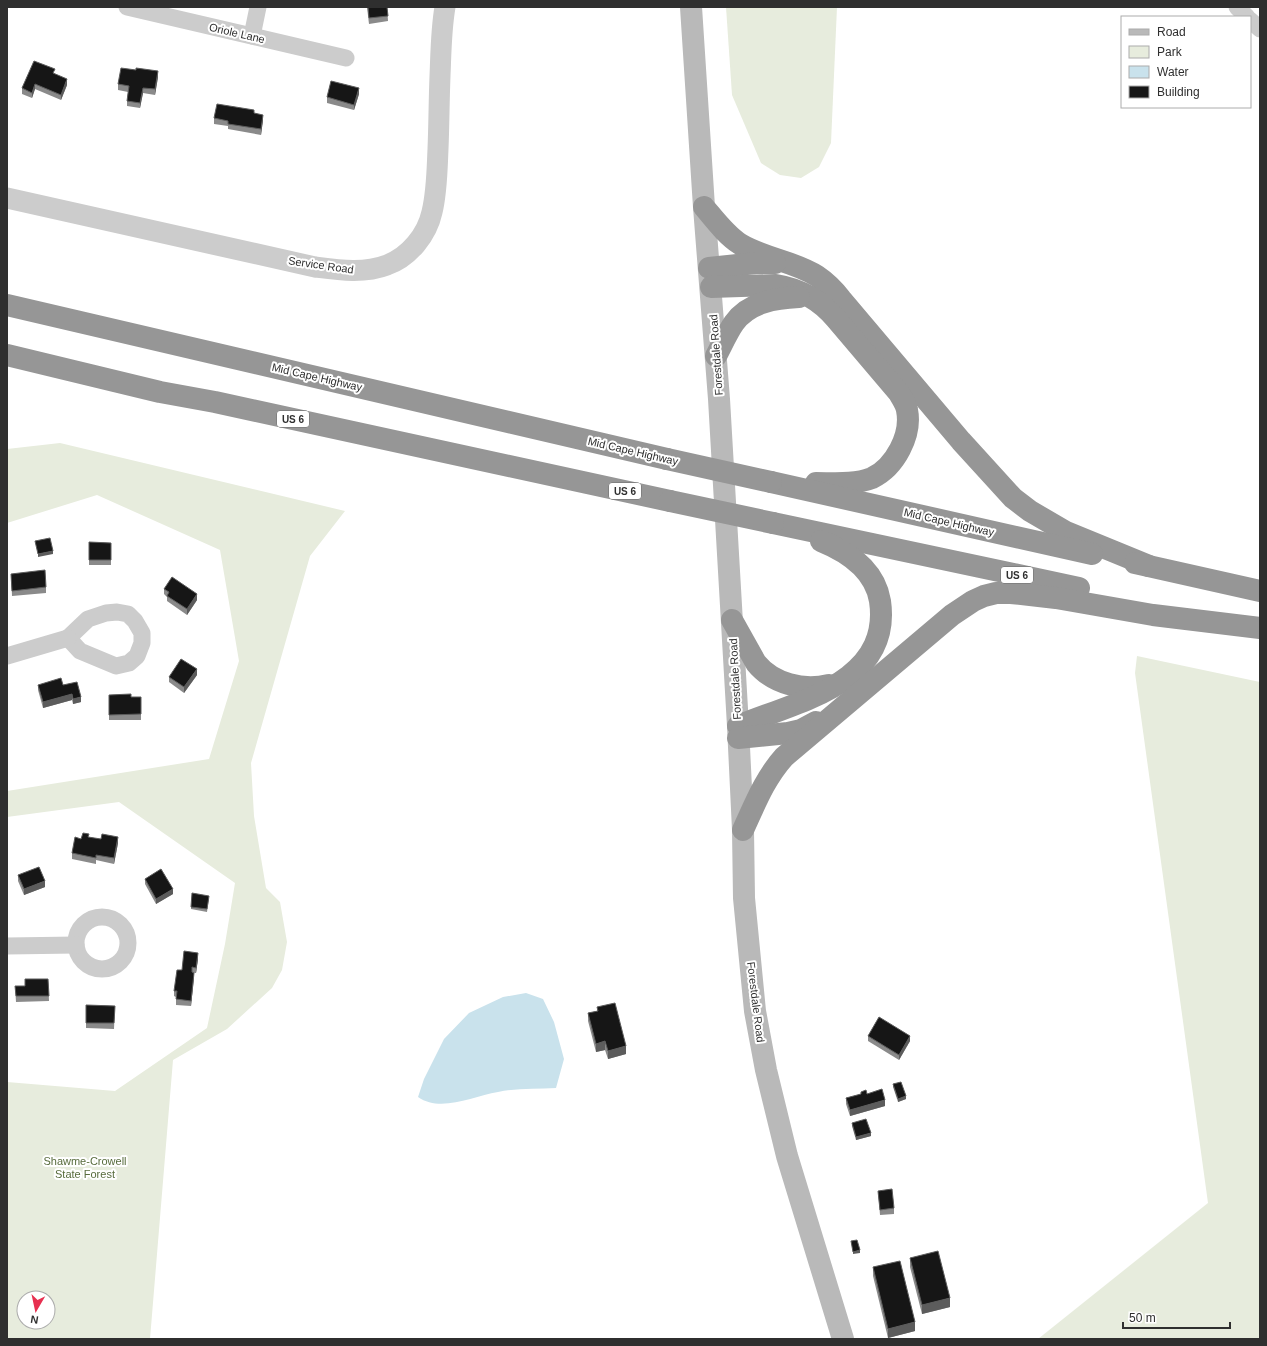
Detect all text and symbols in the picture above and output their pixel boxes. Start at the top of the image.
legend [1121,16,1251,108]
street label: Oriole Lane [208,21,266,45]
text: Road [1157,25,1186,39]
text: Park [1157,45,1183,59]
text: Water [1157,65,1189,79]
text: Building [1157,85,1200,99]
street label: Service Road [287,254,355,276]
street label: Forestdale Road [707,314,725,396]
street label: Mid Cape Highway [271,361,364,393]
road number: US 6 [277,411,309,427]
street label: Mid Cape Highway [587,435,680,467]
road number: US 6 [609,483,641,499]
street label: Mid Cape Highway [903,506,996,538]
road number: US 6 [1001,567,1033,583]
street label: Forestdale Road [727,638,743,720]
street label: Forestdale Road [745,961,767,1043]
park label: Shawme-Crowell State Forest [43,1155,127,1180]
north arrow [16,1290,56,1330]
scale bar [1123,1304,1230,1330]
text: 50 m [1129,1311,1156,1325]
text: N [30,1313,39,1326]

